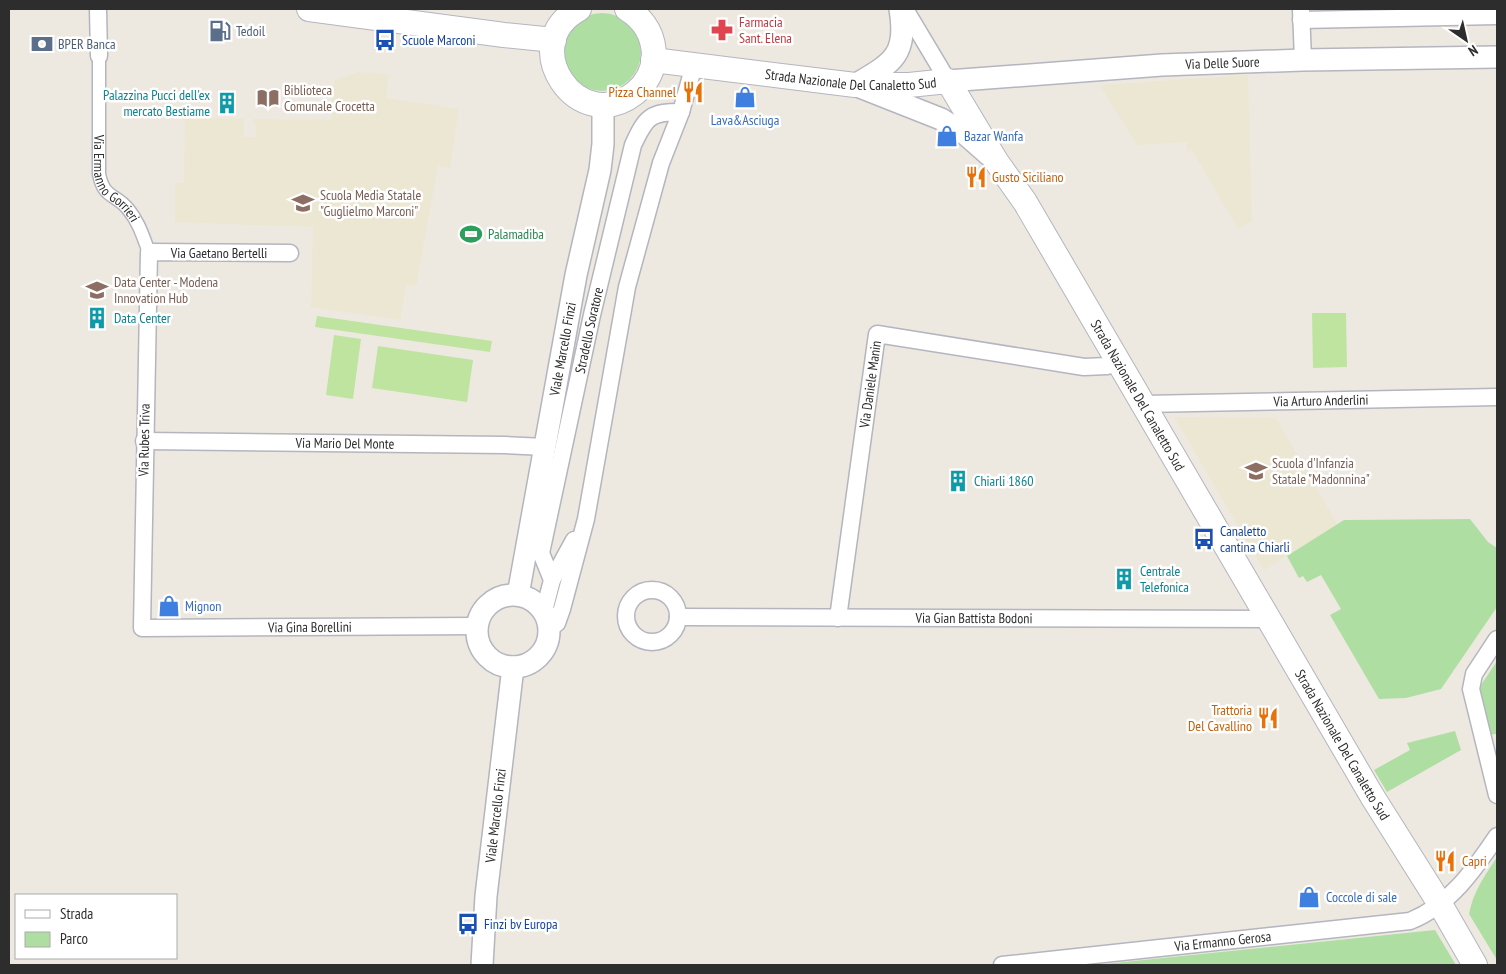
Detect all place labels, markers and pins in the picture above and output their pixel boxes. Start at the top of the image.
place label: Farmacia Sant. Elena [739,13,792,47]
pharmacy icon: Farmacia Sant. Elena [709,17,735,43]
fuel station icon: Tedoil [207,18,233,44]
place label: Tedoil [236,22,266,40]
bus stop icon: Scuole Marconi [372,27,398,53]
bank icon: BPER Banca [29,31,55,57]
place label: Scuole Marconi [402,31,475,49]
place label: BPER Banca [58,35,116,53]
restaurant icon: Pizza Channel [680,79,706,105]
place label: Biblioteca Comunale Crocetta [284,81,375,115]
place label: Pizza Channel [608,83,677,101]
shop icon: Lava&Asciuga [732,84,758,110]
library icon: Biblioteca Comunale Crocetta [255,85,281,111]
place label: Palazzina Pucci dell'ex mercato Bestiame [103,86,210,120]
building icon: Palazzina Pucci dell'ex mercato Bestiame [214,90,240,116]
place label: Lava&Asciuga [711,111,779,129]
shop icon: Bazar Wanfa [934,123,960,149]
place label: Bazar Wanfa [964,127,1023,145]
restaurant icon: Gusto Siciliano [963,164,989,190]
place label: Gusto Siciliano [992,168,1064,186]
place label: Scuola Media Statale "Guglielmo Marconi" [320,186,421,220]
school or university icon: Scuola Media Statale "Guglielmo Marconi" [290,190,316,216]
sports icon: Palamadiba [458,221,484,247]
place label: Palamadiba [488,225,544,243]
place label: Data Center - Modena Innovation Hub [114,273,218,307]
school or university icon: Data Center - Modena Innovation Hub [84,277,110,303]
building icon: Data Center [84,305,110,331]
place label: Data Center [114,309,171,327]
place label: Scuola d'Infanzia Statale "Madonnina" [1272,454,1370,488]
school or university icon: Scuola d'Infanzia Statale "Madonnina" [1243,458,1269,484]
building icon: Chiarli 1860 [945,468,971,494]
place label: Chiarli 1860 [974,472,1034,490]
place label: Canaletto cantina Chiarli [1220,522,1290,556]
bus stop icon: Canaletto cantina Chiarli [1191,526,1217,552]
place label: Centrale Telefonica [1140,562,1189,596]
building icon: Centrale Telefonica [1111,566,1137,592]
shop icon: Mignon [156,593,182,619]
place label: Mignon [185,597,221,615]
place label: Trattoria Del Cavallino [1188,701,1252,735]
restaurant icon: Trattoria Del Cavallino [1255,705,1281,731]
restaurant icon: Capri [1432,848,1458,874]
place label: Capri [1462,852,1487,870]
shop icon: Coccole di sale [1296,884,1322,910]
place label: Coccole di sale [1326,888,1397,906]
bus stop icon: Finzi bv Europa [455,911,481,937]
place label: Finzi bv Europa [484,915,558,933]

